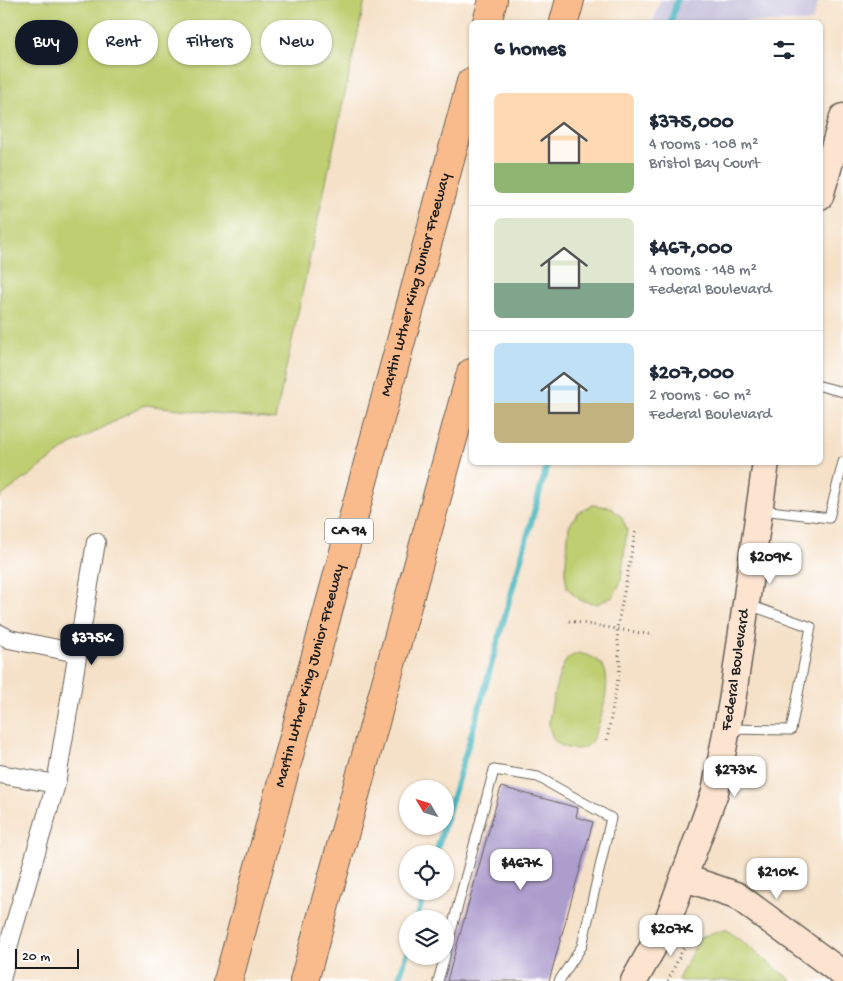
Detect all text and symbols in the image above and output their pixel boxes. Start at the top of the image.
chip: Buy [15,20,78,65]
chip: Rent [88,20,158,65]
chip: Filters [168,20,251,65]
chip: New [261,20,332,65]
icon: filters [770,36,798,64]
text: 6 homes [494,38,565,63]
text: $375,000 [649,111,734,136]
icon: home [534,113,594,173]
text: 4 rooms · 108 m² [649,136,758,155]
text: Bristol Bay Court [649,155,760,174]
street label: Martin Luther King Junior Freeway [377,171,455,399]
text: $467,000 [649,237,732,262]
icon: home [534,238,594,298]
text: 4 rooms · 148 m² [649,262,757,281]
text: Federal Boulevard [649,281,772,300]
text: $207,000 [649,362,734,387]
icon: home [534,363,594,423]
text: 2 rooms · 60 m² [649,387,751,406]
text: Federal Boulevard [649,406,772,425]
road number: CA 94 [325,518,373,544]
pin: $209K [735,542,805,585]
text: $209K [750,549,790,568]
street label: Martin Luther King Junior Freeway [271,562,350,790]
street label: Federal Boulevard [717,606,755,733]
pin: $375K [57,624,127,666]
text: $375K [71,630,113,649]
pin: $273K [700,756,770,798]
text: $273K [715,762,755,781]
north arrow [399,780,454,835]
map controls [399,780,454,965]
button: locate [399,845,454,900]
pin: $467K [486,848,556,891]
text: $467K [501,855,541,874]
pin: $210K [742,858,812,900]
text: $210K [757,864,797,883]
button: layers [399,910,454,965]
pin: $207K [636,914,706,957]
text: $207K [650,921,692,940]
scale bar [15,946,79,969]
text: 20 m [22,949,50,966]

